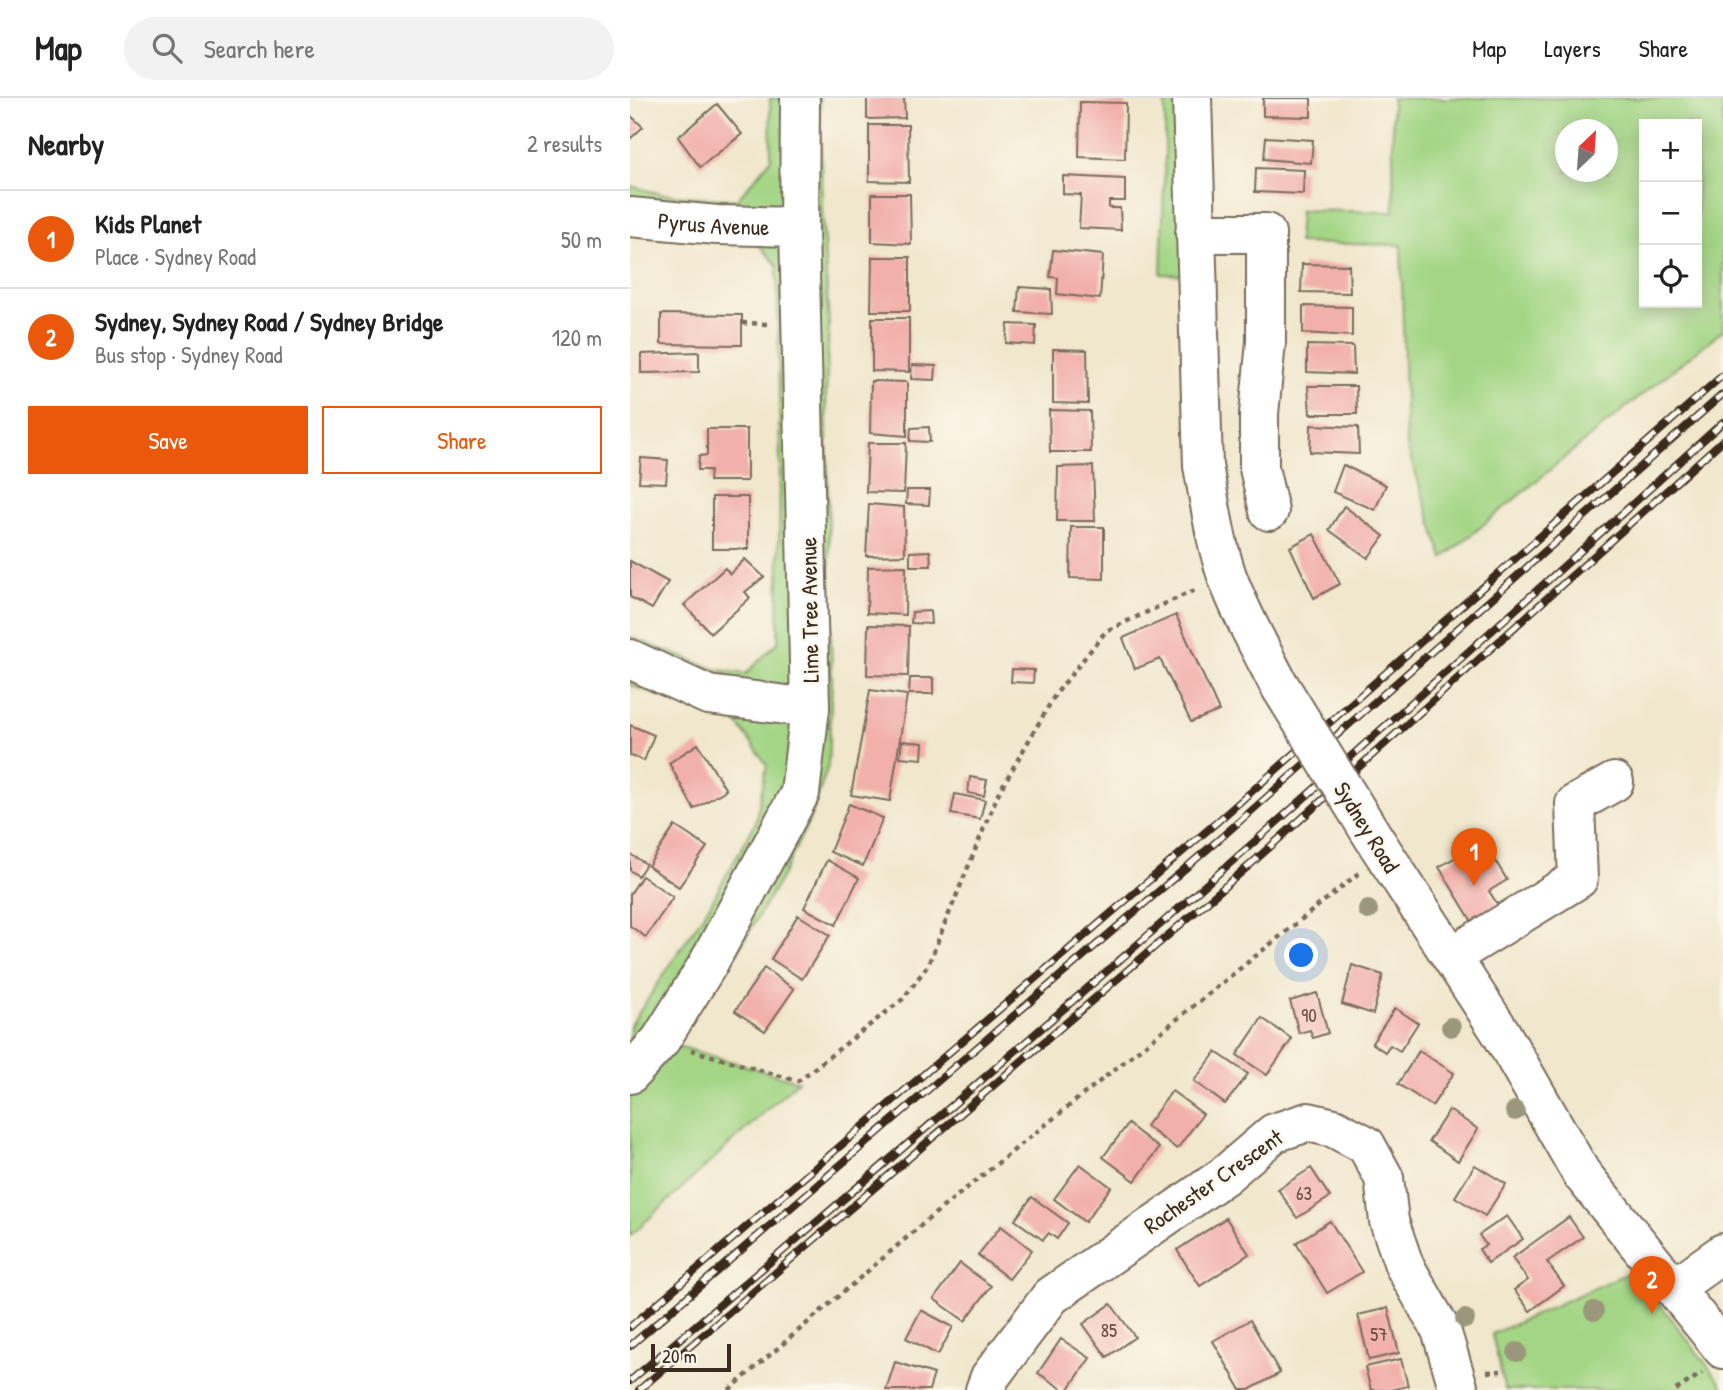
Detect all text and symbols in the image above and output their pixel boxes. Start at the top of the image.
search box [124,17,614,80]
text: Map [35,26,82,70]
icon: search [148,29,186,67]
text: Search here [204,31,315,66]
text: Map [1472,32,1506,64]
text: Layers [1544,32,1601,64]
text: Share [1639,32,1688,64]
north arrow [1555,119,1618,182]
map controls [1639,119,1702,308]
button: + [1639,119,1702,182]
text: Nearby [28,124,104,164]
text: 2 results [527,128,602,159]
button: − [1639,182,1702,245]
street label: Pyrus Avenue [657,204,770,242]
text: Kids Planet [95,206,201,241]
text: 1 [47,224,55,255]
text: 50 m [561,224,602,255]
text: Place · Sydney Road [95,241,256,272]
button: locate [1639,245,1702,308]
text: Sydney, Sydney Road / Sydney Bridge [95,304,443,339]
text: 2 [46,322,56,353]
text: 120 m [552,322,602,353]
text: Bus stop · Sydney Road [95,339,283,370]
button: Save [28,406,308,474]
button: Share [322,406,602,474]
street label: Lime Tree Avenue [792,537,826,683]
street label: Sydney Road [1327,776,1407,878]
pin: 1 [1451,828,1497,886]
your location [1284,938,1318,972]
house number: 90 [1301,1002,1317,1028]
street label: Rochester Crescent [1137,1121,1290,1241]
house number: 63 [1296,1180,1312,1206]
pin: 2 [1629,1256,1675,1314]
house number: 85 [1101,1317,1117,1343]
house number: 57 [1370,1321,1388,1347]
scale bar [651,1341,732,1373]
text: 20 m [662,1343,697,1369]

